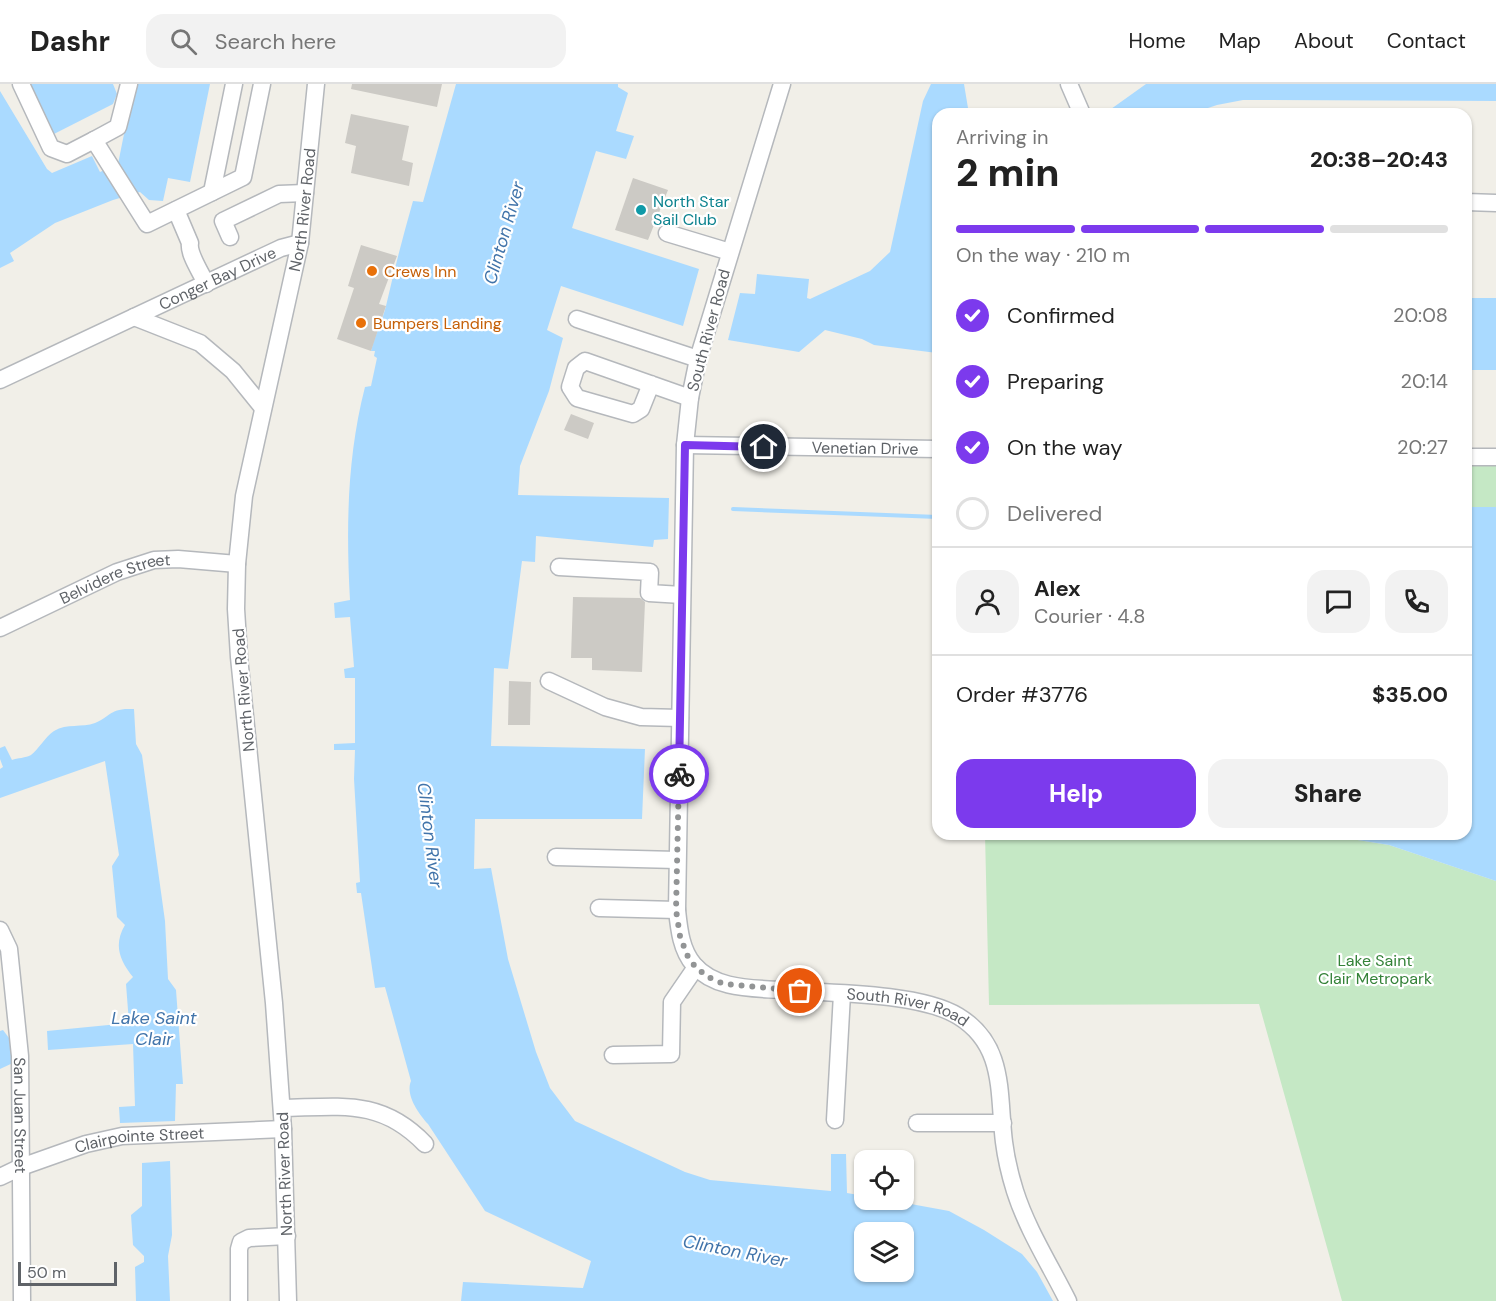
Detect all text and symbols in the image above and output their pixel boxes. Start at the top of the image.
search box [146,14,566,68]
text: Dashr [30,23,110,60]
icon: search [167,25,200,58]
text: Search here [215,27,336,56]
text: Home [1128,27,1186,55]
text: Map [1219,27,1261,55]
text: About [1294,27,1354,55]
text: Contact [1387,27,1466,55]
text: Arriving in [956,124,1048,150]
text: 20:38–20:43 [1310,145,1448,174]
street label: North River Road [284,147,320,274]
text: 2 min [956,147,1060,198]
water label: Clinton River [478,178,530,287]
place label: North Star Sail Club [653,191,729,230]
marker: North Star Sail Club [634,203,648,217]
street label: Conger Bay Drive [155,242,280,315]
text: On the way · 210 m [956,242,1130,268]
place label: Crews Inn [384,261,456,282]
marker: Crews Inn [365,264,379,278]
street label: South River Road [682,267,735,393]
icon: check [956,299,989,332]
text: Confirmed [1007,301,1115,330]
text: 20:08 [1393,302,1448,328]
place label: Bumpers Landing [373,313,502,334]
marker: Bumpers Landing [354,316,368,330]
icon: check [956,365,989,398]
text: Preparing [1007,367,1104,396]
text: 20:14 [1401,368,1448,394]
pin [738,421,789,472]
icon: home [747,430,780,463]
icon: check [956,431,989,464]
text: On the way [1007,433,1122,462]
text: 20:27 [1397,434,1448,460]
street label: Venetian Drive [811,437,919,460]
text: Delivered [1007,499,1102,528]
street label: Belvidere Street [56,549,171,609]
button: person [956,570,1019,633]
button: chat [1307,570,1370,633]
button: phone [1385,570,1448,633]
text: Alex [1034,574,1081,603]
text: Courier · 4.8 [1034,603,1145,629]
street label: North River Road [228,627,259,753]
text: Order #3776 [956,680,1088,709]
text: $35.00 [1372,680,1448,709]
courier [649,744,709,804]
icon: bike [663,758,696,791]
button: Help [956,759,1196,828]
button: Share [1208,759,1448,828]
water label: Clinton River [412,781,449,890]
park label: Lake Saint Clair Metropark [1318,950,1432,989]
pin [774,965,825,1016]
icon: bag [783,974,816,1007]
street label: South River Road [846,983,973,1031]
water label: Lake Saint Clair [111,1006,198,1051]
street label: San Juan Street [9,1057,31,1174]
street label: North River Road [272,1112,297,1236]
street label: Clairpointe Street [72,1122,205,1158]
map controls [854,1150,914,1282]
button: locate [854,1150,914,1210]
button: layers [854,1222,914,1282]
water label: Clinton River [681,1229,791,1273]
scale bar [18,1259,117,1286]
text: 50 m [27,1262,66,1283]

